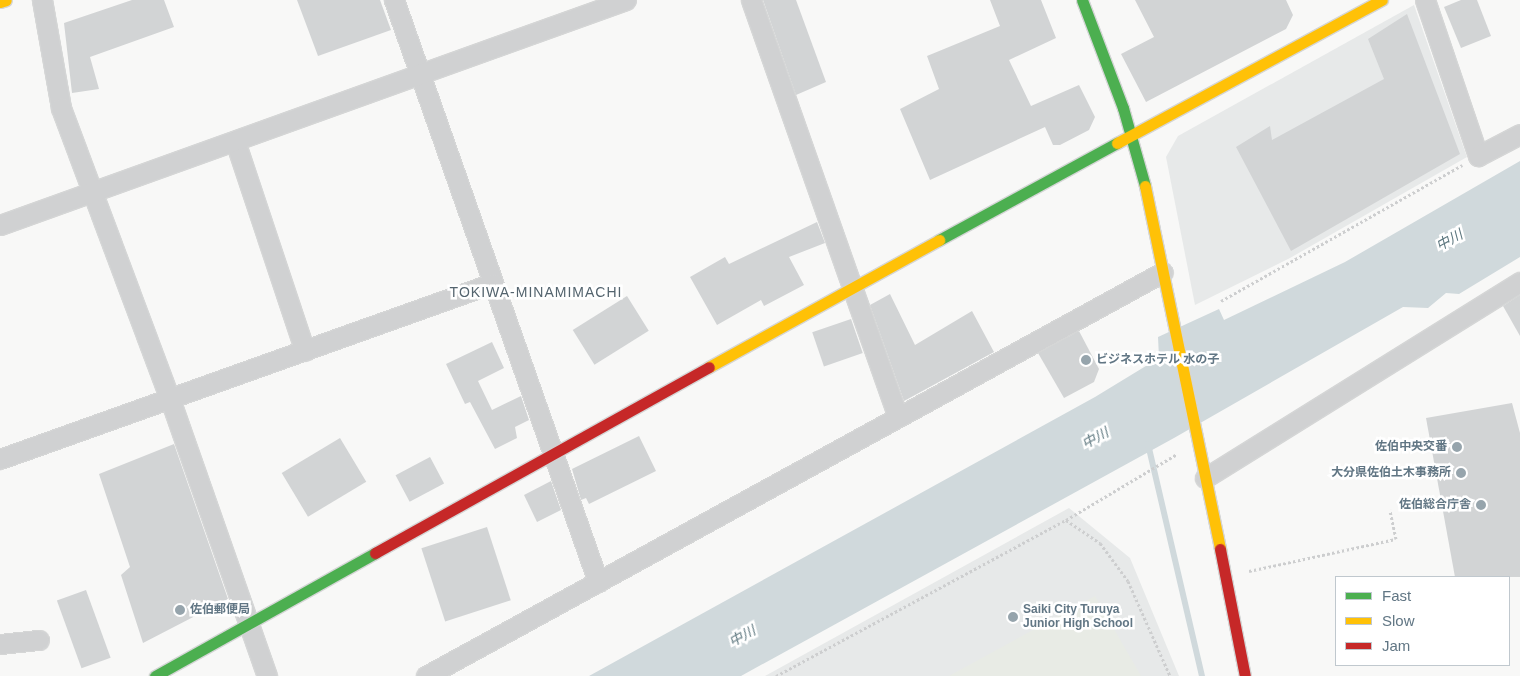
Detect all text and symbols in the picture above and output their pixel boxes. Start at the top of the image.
water label: 中川 [1433,226,1465,254]
district label: TOKIWA-MINAMIMACHI [447,284,625,300]
place label: ビジネスホテル 水の子 [1096,353,1219,367]
marker: ビジネスホテル 水の子 [1080,354,1092,366]
water label: 中川 [1079,424,1111,452]
place label: 佐伯中央交番 [1375,440,1447,454]
marker: 佐伯中央交番 [1451,441,1463,453]
place label: 大分県佐伯土木事務所 [1331,466,1451,480]
marker: 大分県佐伯土木事務所 [1455,467,1467,479]
place label: 佐伯総合庁舎 [1399,498,1471,512]
marker: 佐伯総合庁舎 [1475,499,1487,511]
legend [1335,576,1510,666]
text: Fast [1382,587,1411,604]
place label: 佐伯郵便局 [190,603,250,617]
place label: Saiki City Turuya Junior High School [1023,603,1133,631]
marker: 佐伯郵便局 [174,604,186,616]
marker: Saiki City Turuya Junior High School [1007,611,1019,623]
text: Slow [1382,612,1415,629]
water label: 中川 [726,622,758,650]
text: Jam [1382,637,1410,654]

